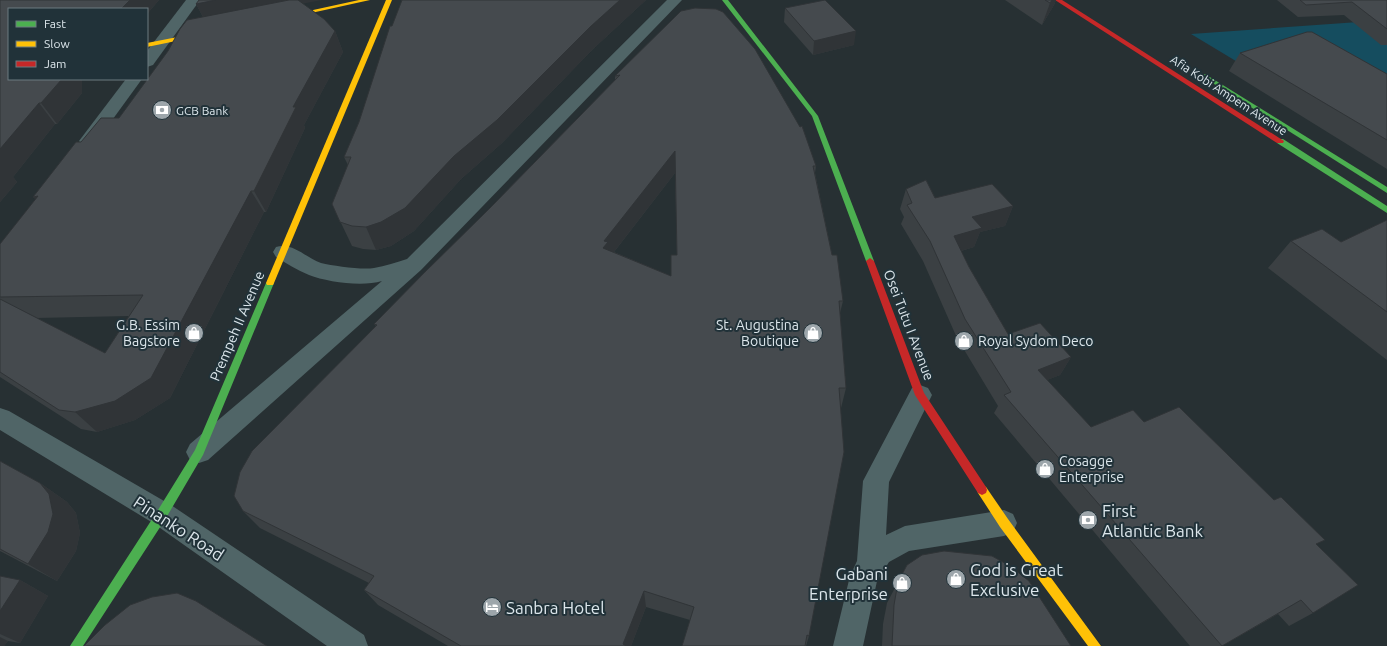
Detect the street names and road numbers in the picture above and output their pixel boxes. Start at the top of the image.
street label: Afia Kobi Ampem Avenue [1168,52,1290,138]
street label: Osei Tutu I Avenue [881,267,937,383]
street label: Prempeh II Avenue [207,268,267,384]
street label: Pinanko Road [130,492,228,564]

